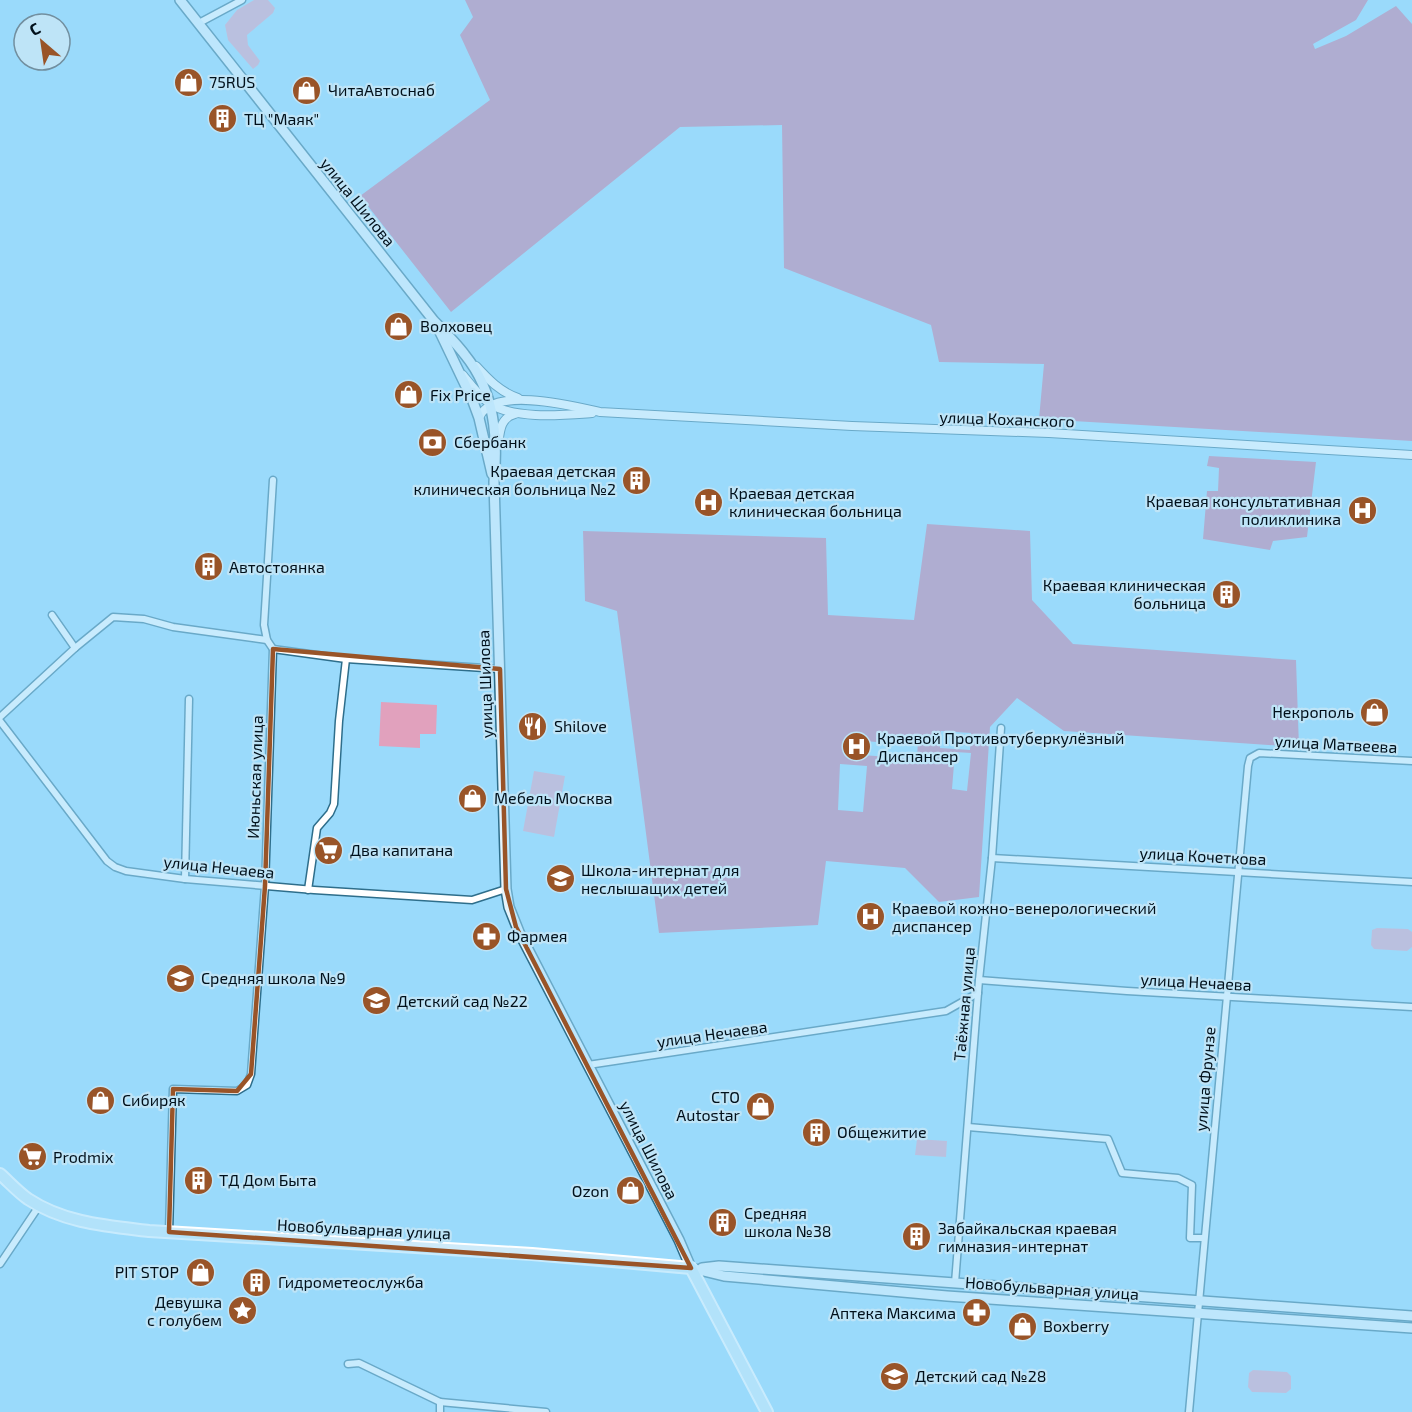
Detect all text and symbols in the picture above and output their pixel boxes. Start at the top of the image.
north arrow [12,12,72,72]
text: С [26,18,43,39]
shop icon: 75RUS [172,66,204,98]
place label: 75RUS [209,72,255,91]
shop icon: ЧитаАвтоснаб [291,74,323,106]
place label: ЧитаАвтоснаб [328,80,435,99]
building icon: ТЦ "Маяк" [207,103,239,135]
place label: ТЦ "Маяк" [244,109,319,128]
street label: улица Шилова [316,154,400,250]
shop icon: Волховец [383,310,415,342]
place label: Волховец [420,316,492,335]
shop icon: Fix Price [393,379,425,411]
place label: Fix Price [430,385,491,404]
street label: улица Коханского [939,407,1075,431]
bank icon: Сбербанк [417,426,449,458]
place label: Сбербанк [454,432,527,451]
place label: Краевая детская клиническая больница №2 [414,461,616,498]
building icon: Краевая детская клиническая больница №2 [621,464,653,496]
place label: Краевая детская клиническая больница [729,483,902,520]
hospital icon: Краевая детская клиническая больница [692,486,724,518]
place label: Краевая консультативная поликлиника [1146,491,1341,528]
hospital icon: Краевая консультативная поликлиника [1346,494,1378,526]
building icon: Автостоянка [192,551,224,583]
place label: Автостоянка [229,557,325,576]
place label: Краевая клиническая больница [1043,575,1206,612]
building icon: Краевая клиническая больница [1211,578,1243,610]
street label: улица Шилова [473,630,497,738]
shop icon: Некрополь [1359,696,1391,728]
place label: Некрополь [1272,702,1354,721]
restaurant icon: Shilove [517,710,549,742]
street label: Июньская улица [243,715,267,839]
place label: Shilove [554,716,607,735]
place label: Краевой Противотуберкулёзный Диспансер [877,728,1124,765]
hospital icon: Краевой Противотуберкулёзный Диспансер [840,731,872,763]
street label: улица Матвеева [1274,731,1398,757]
shop icon: Мебель Москва [457,782,489,814]
place label: Мебель Москва [494,788,613,807]
supermarket icon: Два капитана [313,834,345,866]
place label: Два капитана [350,840,453,859]
street label: улица Кочеткова [1139,843,1267,869]
street label: улица Нечаева [163,851,275,883]
place label: Школа-интернат для неслышащих детей [581,860,739,897]
school or university icon: Школа-интернат для неслышащих детей [544,863,576,895]
place label: Краевой кожно-венерологический диспансер [892,898,1156,935]
hospital icon: Краевой кожно-венерологический диспансер [855,901,887,933]
pharmacy icon: Фармея [470,920,502,952]
place label: Фармея [507,926,568,945]
street label: Таёжная улица [949,946,979,1062]
school or university icon: Средняя школа №9 [164,962,196,994]
place label: Средняя школа №9 [201,968,346,987]
street label: улица Нечаева [1140,969,1252,995]
school or university icon: Детский сад №22 [360,985,392,1017]
place label: Детский сад №22 [397,991,528,1010]
street label: улица Нечаева [656,1016,768,1052]
street label: улица Фрунзе [1190,1026,1220,1132]
shop icon: Сибиряк [85,1084,117,1116]
place label: СТО Autostar [676,1087,741,1124]
place label: Сибиряк [122,1090,186,1109]
shop icon: СТО Autostar [745,1090,777,1122]
street label: улица Шилова [615,1097,683,1203]
building icon: Общежитие [800,1116,832,1148]
place label: Общежитие [837,1122,927,1141]
supermarket icon: Prodmix [16,1141,48,1173]
place label: Prodmix [53,1147,114,1166]
building icon: ТД Дом Быта [182,1164,214,1196]
place label: ТД Дом Быта [219,1170,317,1189]
shop icon: Ozon [614,1175,646,1207]
place label: Ozon [572,1181,609,1200]
place label: Средняя школа №38 [744,1203,832,1240]
building icon: Средняя школа №38 [707,1206,739,1238]
street label: Новобульварная улица [276,1214,452,1244]
place label: Забайкальская краевая гимназия-интернат [938,1218,1117,1255]
building icon: Забайкальская краевая гимназия-интернат [901,1221,933,1253]
shop icon: PIT STOP [184,1256,216,1288]
place label: PIT STOP [115,1262,179,1281]
building icon: Гидрометеослужба [241,1266,273,1298]
place label: Гидрометеослужба [278,1272,424,1292]
street label: Новобульварная улица [964,1272,1140,1304]
place label: Девушка с голубем [147,1292,222,1330]
place icon: Девушка с голубем [227,1295,259,1327]
pharmacy icon: Аптека Максима [961,1297,993,1329]
place label: Аптека Максима [830,1303,956,1322]
shop icon: Boxberry [1006,1310,1038,1342]
place label: Boxberry [1043,1316,1110,1335]
school or university icon: Детский сад №28 [878,1360,910,1392]
place label: Детский сад №28 [915,1366,1046,1385]

